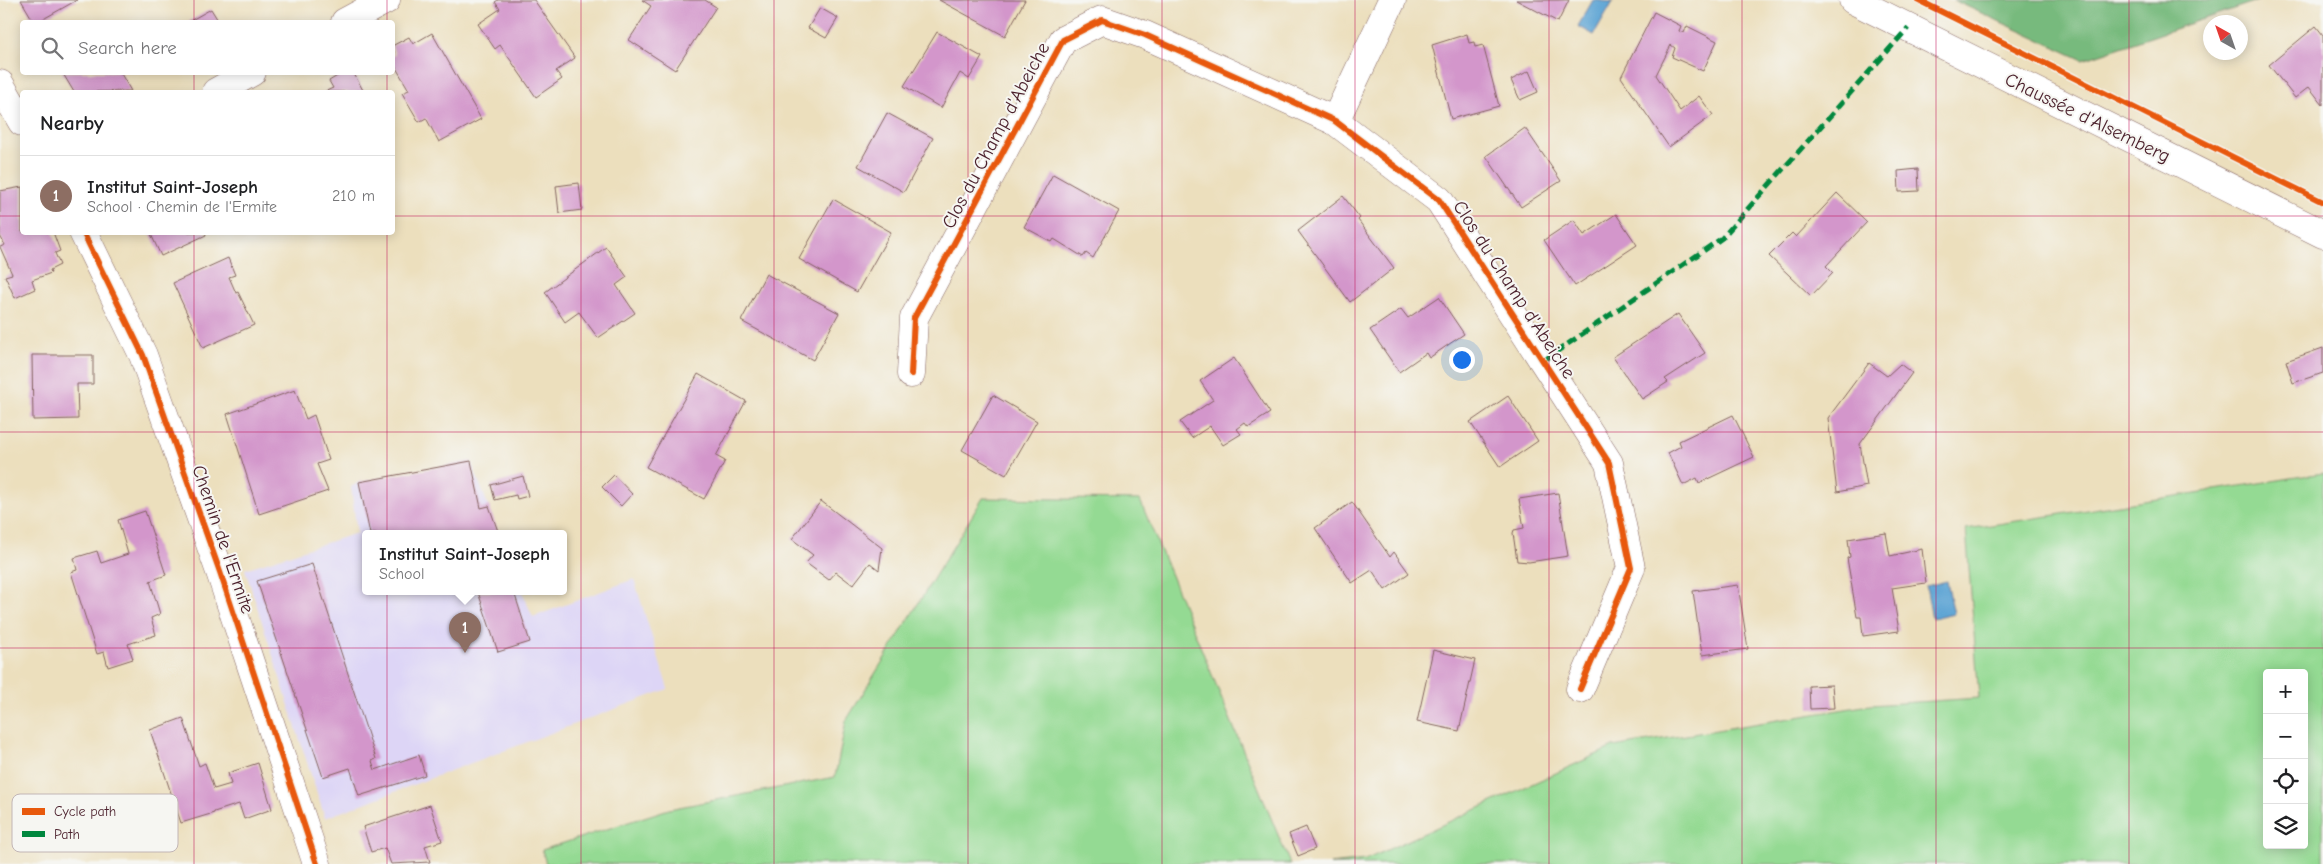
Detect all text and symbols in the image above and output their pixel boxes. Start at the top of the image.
north arrow [2203,15,2248,60]
search box [20,20,395,75]
icon: search [38,34,66,62]
text: Search here [78,37,177,59]
street label: Clos du Champ d'Abeiche [937,39,1054,232]
street label: Chaussée d'Alsemberg [2001,68,2174,168]
text: Nearby [40,111,104,135]
text: Institut Saint-Joseph [87,176,258,198]
text: 1 [53,187,59,205]
text: 210 m [332,187,375,205]
street label: Clos du Champ d'Abeiche [1448,196,1580,383]
text: School · Chemin de l'Ermite [87,198,277,216]
your location [1449,347,1475,373]
street label: Chemin de l'Ermite [187,462,259,616]
popup [362,530,567,595]
text: Institut Saint-Joseph [379,543,550,565]
text: School [379,565,425,583]
pin: 1 [449,612,481,653]
map controls [2263,669,2308,849]
button: + [2263,669,2308,714]
button: − [2263,714,2308,759]
button: locate [2263,759,2308,804]
legend [12,794,178,852]
text: Cycle path [54,803,116,820]
button: layers [2263,804,2308,849]
text: Path [54,826,80,843]

